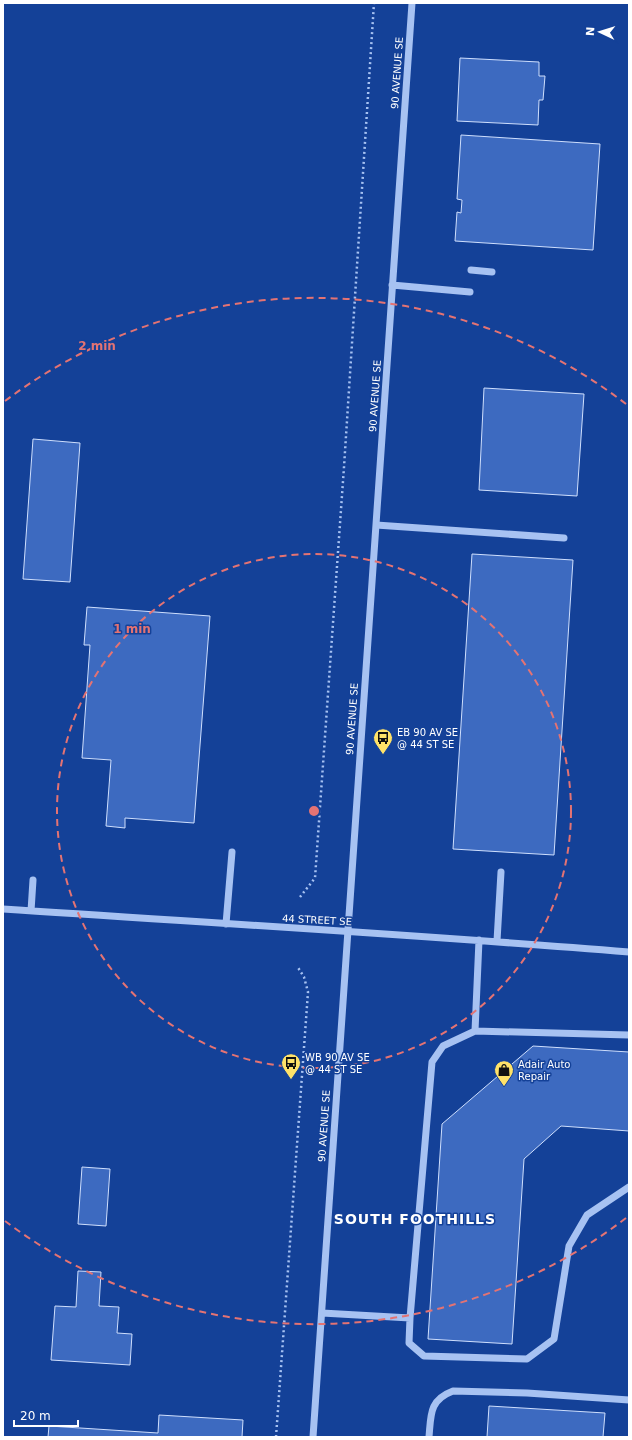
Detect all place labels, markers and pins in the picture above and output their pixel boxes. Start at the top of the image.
bus stop icon: EB 90 AV SE @ 44 ST SE [372,727,394,755]
place label: EB 90 AV SE @ 44 ST SE [397,727,458,750]
centre of rings [307,804,321,818]
bus stop icon: WB 90 AV SE @ 44 ST SE [280,1052,302,1080]
place label: WB 90 AV SE @ 44 ST SE [305,1052,370,1075]
shop icon: Adair Auto Repair [493,1059,515,1087]
place label: Adair Auto Repair [518,1059,570,1082]

